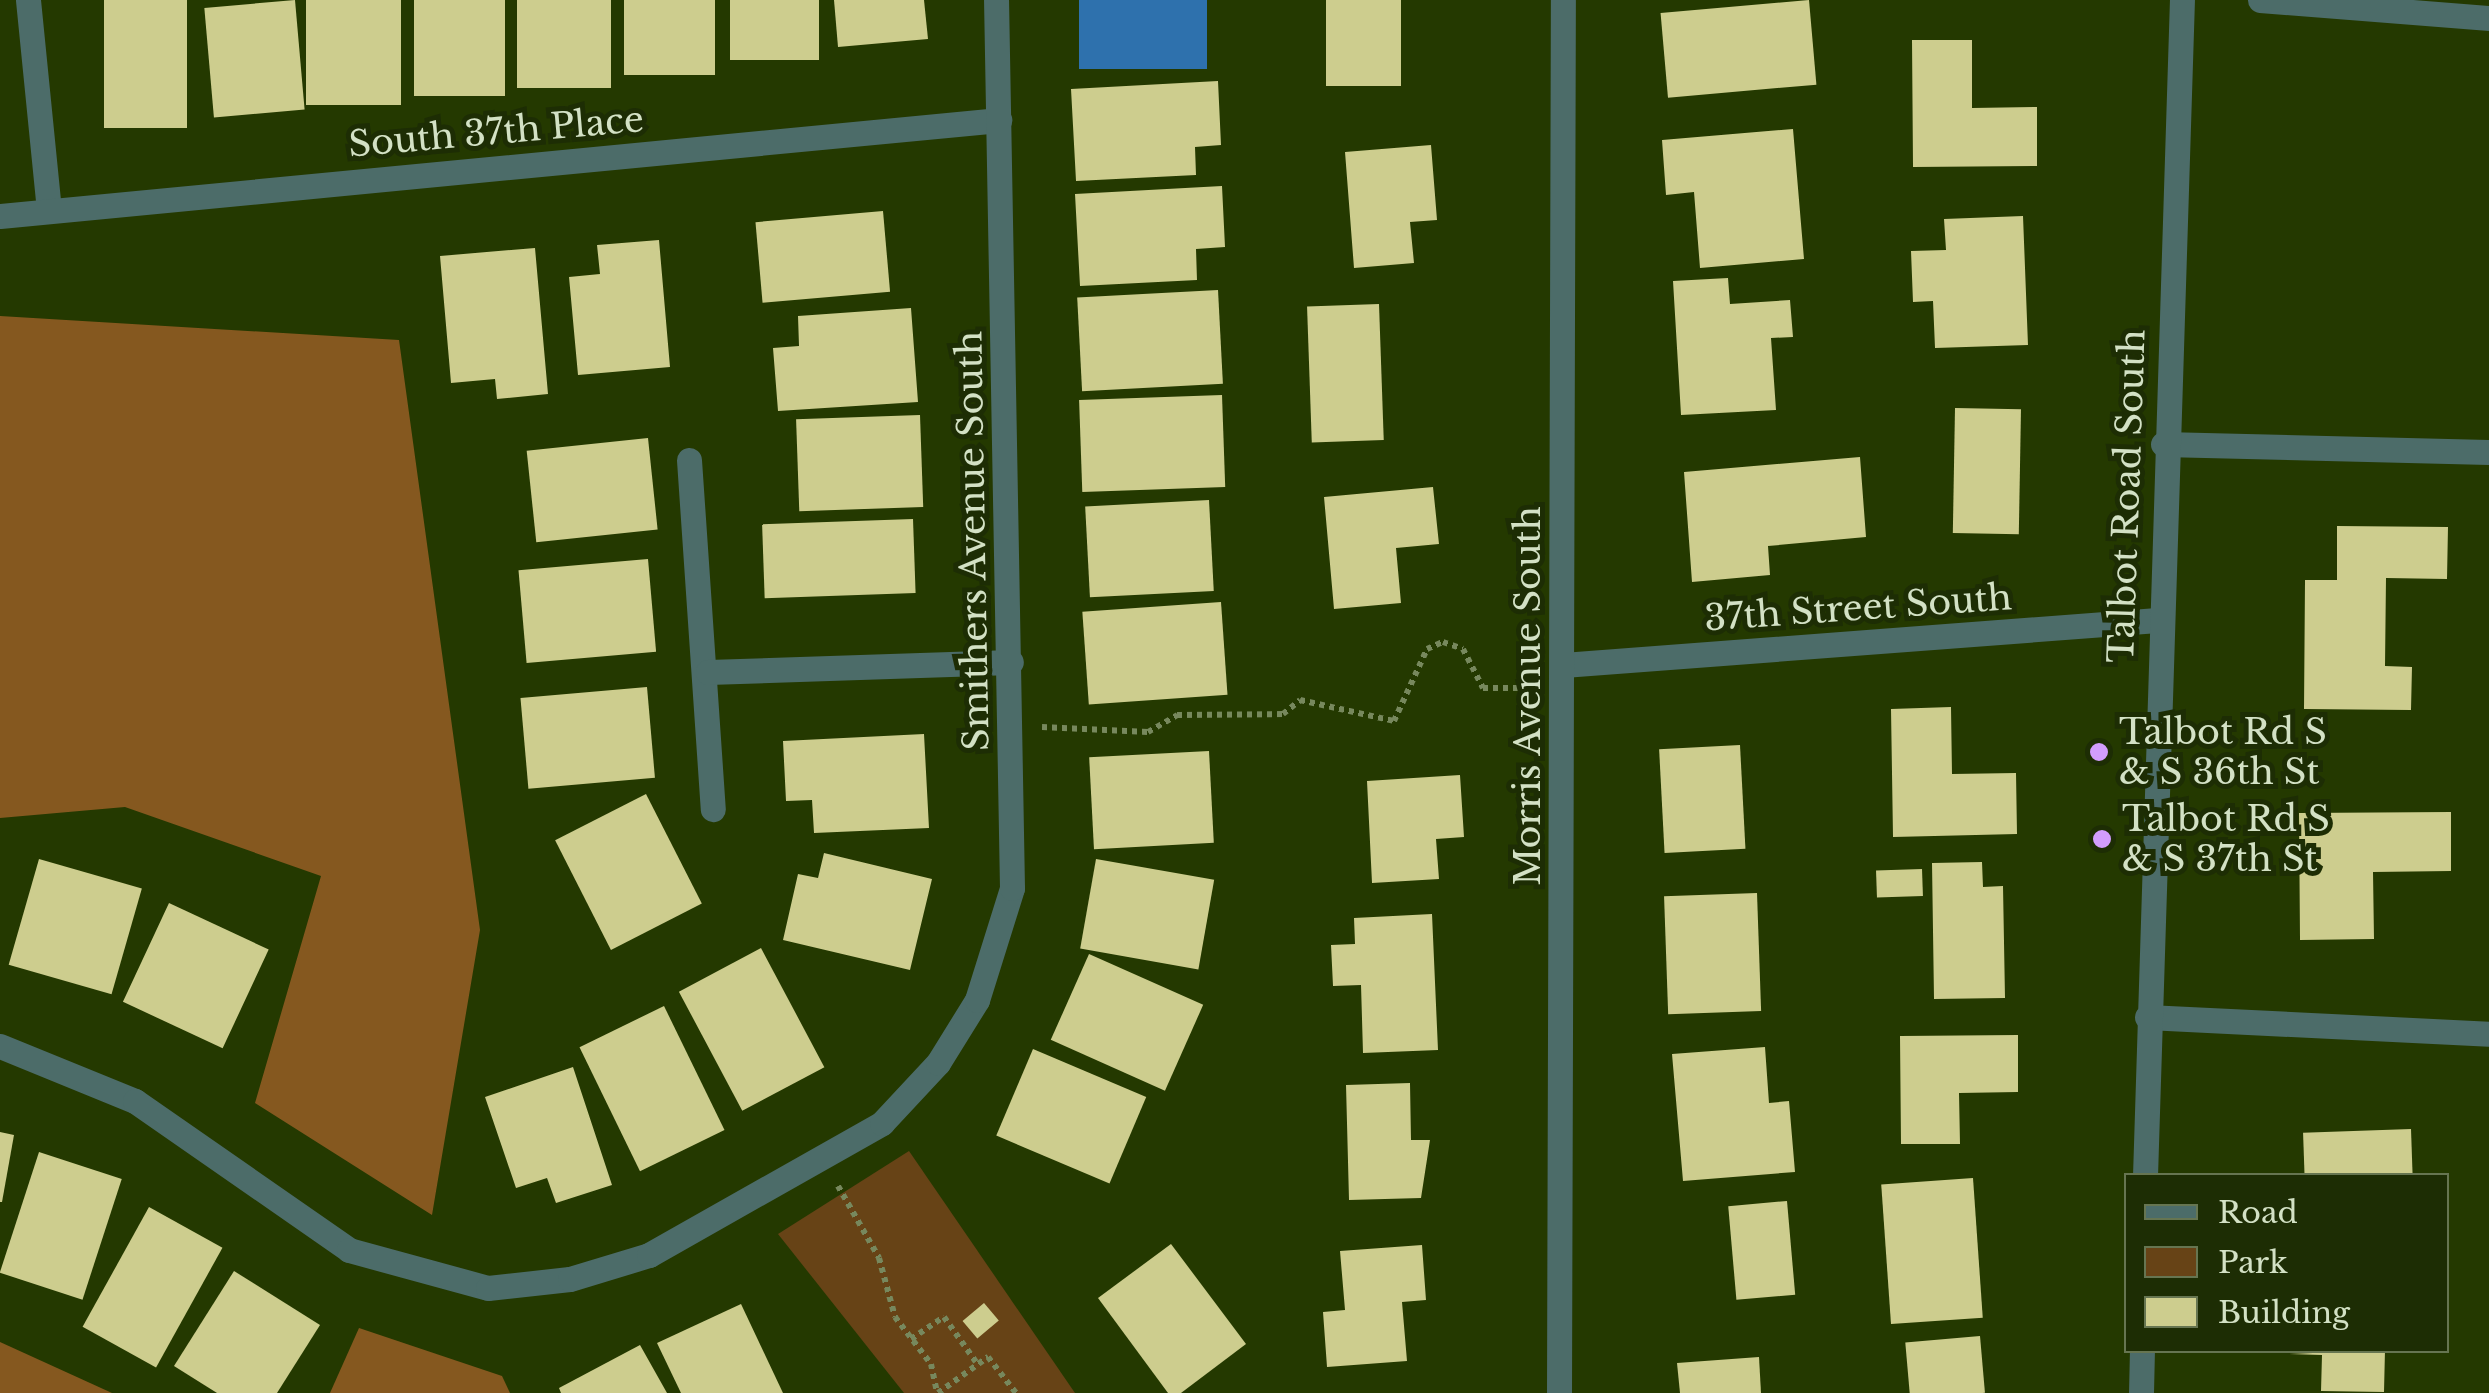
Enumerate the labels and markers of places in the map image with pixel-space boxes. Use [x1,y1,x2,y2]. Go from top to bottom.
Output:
place label: Talbot Rd S & S 36th St [2119,711,2327,793]
marker: Talbot Rd S & S 36th St [2088,741,2110,763]
place label: Talbot Rd S & S 37th St [2122,798,2330,880]
marker: Talbot Rd S & S 37th St [2091,828,2113,850]

